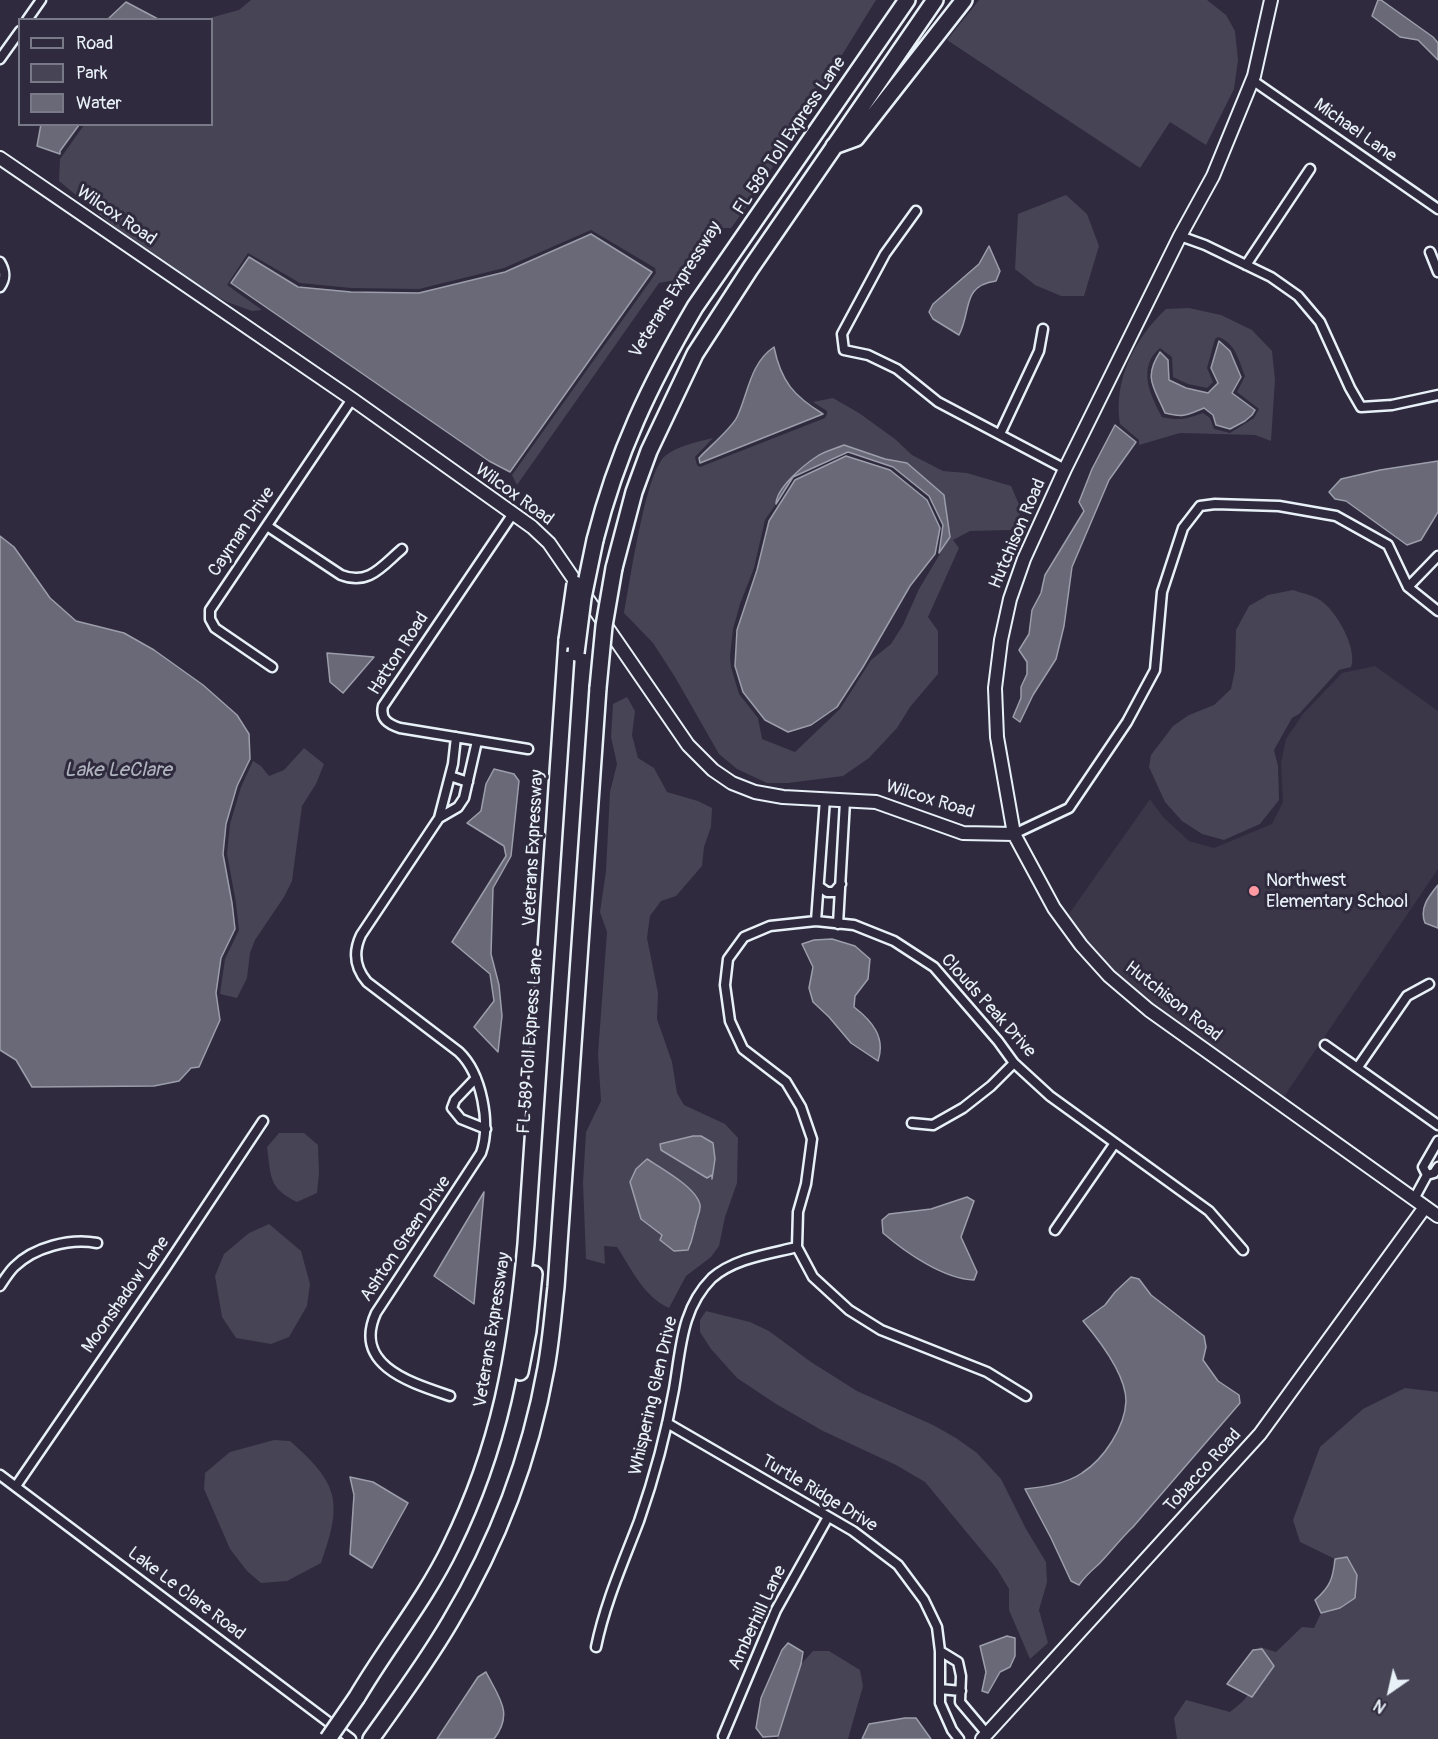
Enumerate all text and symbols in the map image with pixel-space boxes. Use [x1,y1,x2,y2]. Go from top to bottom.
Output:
legend [18,18,213,126]
text: Road [76,32,113,55]
street label: FL 589 Toll Express Lane [729,53,851,219]
text: Park [76,62,108,85]
text: Water [76,92,122,115]
street label: Michael Lane [1309,95,1401,167]
street label: Wilcox Road [72,181,160,251]
street label: Veterans Expressway [625,218,727,362]
street label: Wilcox Road [471,459,557,531]
street label: Hutchison Road [985,476,1051,592]
street label: Cayman Drive [204,483,280,581]
street label: Hatton Road [364,608,434,700]
water label: Lake LeClare [64,759,172,783]
street label: Veterans Expressway [519,769,549,927]
street label: Wilcox Road [883,776,977,824]
place label: Northwest Elementary School [1266,870,1408,912]
marker: Northwest Elementary School [1247,884,1261,898]
street label: FL 589 Toll Express Lane [514,947,548,1135]
street label: Clouds Peak Drive [936,950,1040,1062]
street label: Hutchison Road [1120,957,1226,1047]
street label: Ashton Green Drive [356,1172,456,1306]
street label: Moonshadow Lane [78,1232,174,1358]
street label: Veterans Expressway [470,1251,516,1409]
street label: Whispering Glen Drive [625,1315,683,1477]
street label: Tobacco Road [1160,1425,1246,1517]
street label: Turtle Ridge Drive [757,1451,881,1537]
street label: Lake Le Clare Road [123,1543,249,1645]
street label: Amberhill Lane [724,1562,792,1674]
north arrow [1360,1661,1420,1721]
text: N [1370,1695,1390,1717]

